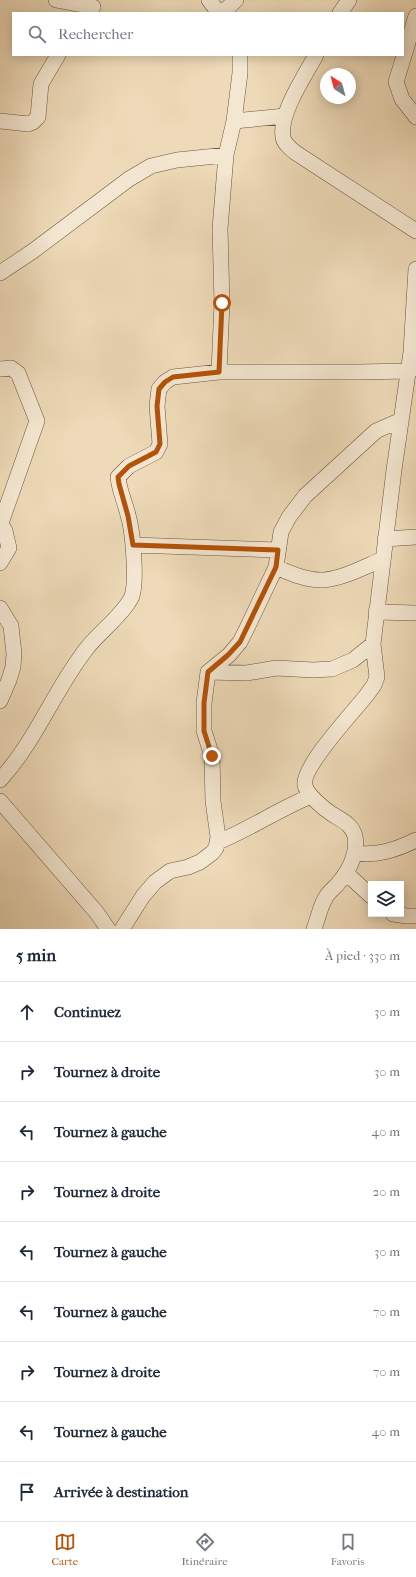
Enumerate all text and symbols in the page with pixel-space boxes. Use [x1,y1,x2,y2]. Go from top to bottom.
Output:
search box [12,12,404,56]
icon: search [26,23,48,45]
text: Rechercher [58,25,133,43]
north arrow [320,68,356,104]
route start [213,294,231,312]
route end [203,747,221,765]
map controls [368,881,404,917]
button: layers [368,881,404,917]
text: 5 min [16,945,56,965]
text: À pied · 330 m [325,948,400,963]
icon: ahead [16,1001,38,1023]
text: Continuez [54,1003,121,1021]
text: 30 m [374,1004,400,1019]
icon: right [16,1061,38,1083]
text: Tournez à droite [54,1063,160,1081]
text: 30 m [374,1064,400,1079]
icon: left [16,1121,38,1143]
text: Tournez à gauche [54,1123,167,1141]
text: 40 m [372,1124,400,1139]
icon: right [16,1181,38,1203]
text: Tournez à droite [54,1183,160,1201]
text: 20 m [373,1184,400,1199]
icon: left [16,1241,38,1263]
text: Tournez à gauche [54,1243,167,1261]
text: 30 m [374,1244,400,1259]
icon: left [16,1301,38,1323]
text: Tournez à gauche [54,1303,167,1321]
text: 70 m [373,1304,400,1319]
icon: right [16,1361,38,1383]
text: Tournez à droite [54,1363,160,1381]
text: 70 m [373,1364,400,1379]
icon: left [16,1421,38,1443]
text: Tournez à gauche [54,1423,167,1441]
text: 40 m [372,1424,400,1439]
icon: arrive [16,1481,38,1503]
text: Arrivée à destination [54,1483,189,1501]
tab: Carte [52,1531,78,1568]
tab: Itinéraire [181,1531,228,1568]
tab: Favoris [331,1531,364,1568]

